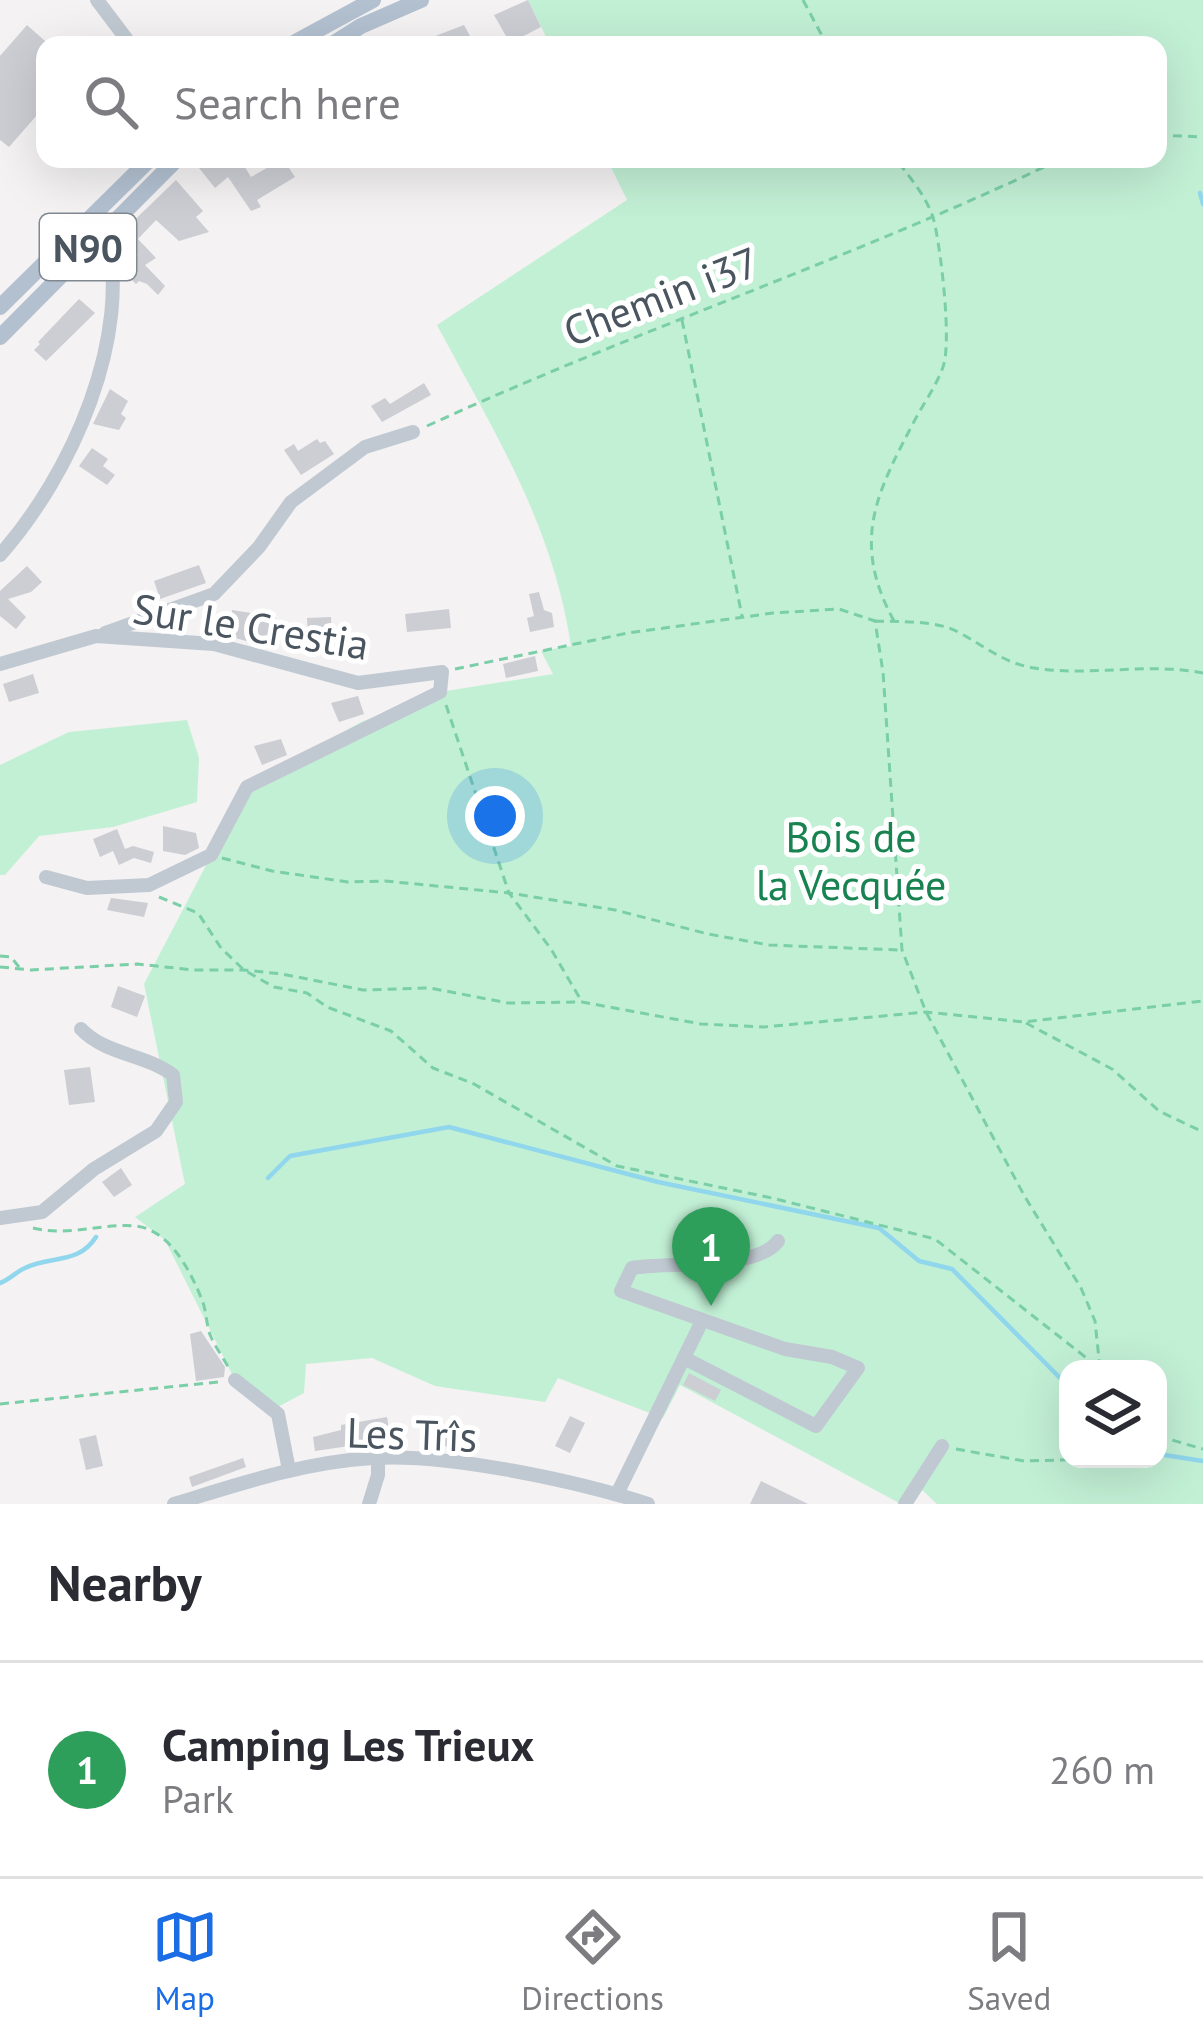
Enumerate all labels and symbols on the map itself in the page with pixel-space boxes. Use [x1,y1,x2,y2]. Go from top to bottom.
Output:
road number: N90 [40,214,136,280]
street label: Chemin i37 [556,234,766,358]
street label: Sur le Crestia [129,580,373,672]
your location [465,786,525,846]
park label: Bois de la Vecquée [756,809,946,912]
pin: 1 [672,1207,750,1306]
street label: Les Trîs [346,1404,478,1464]

